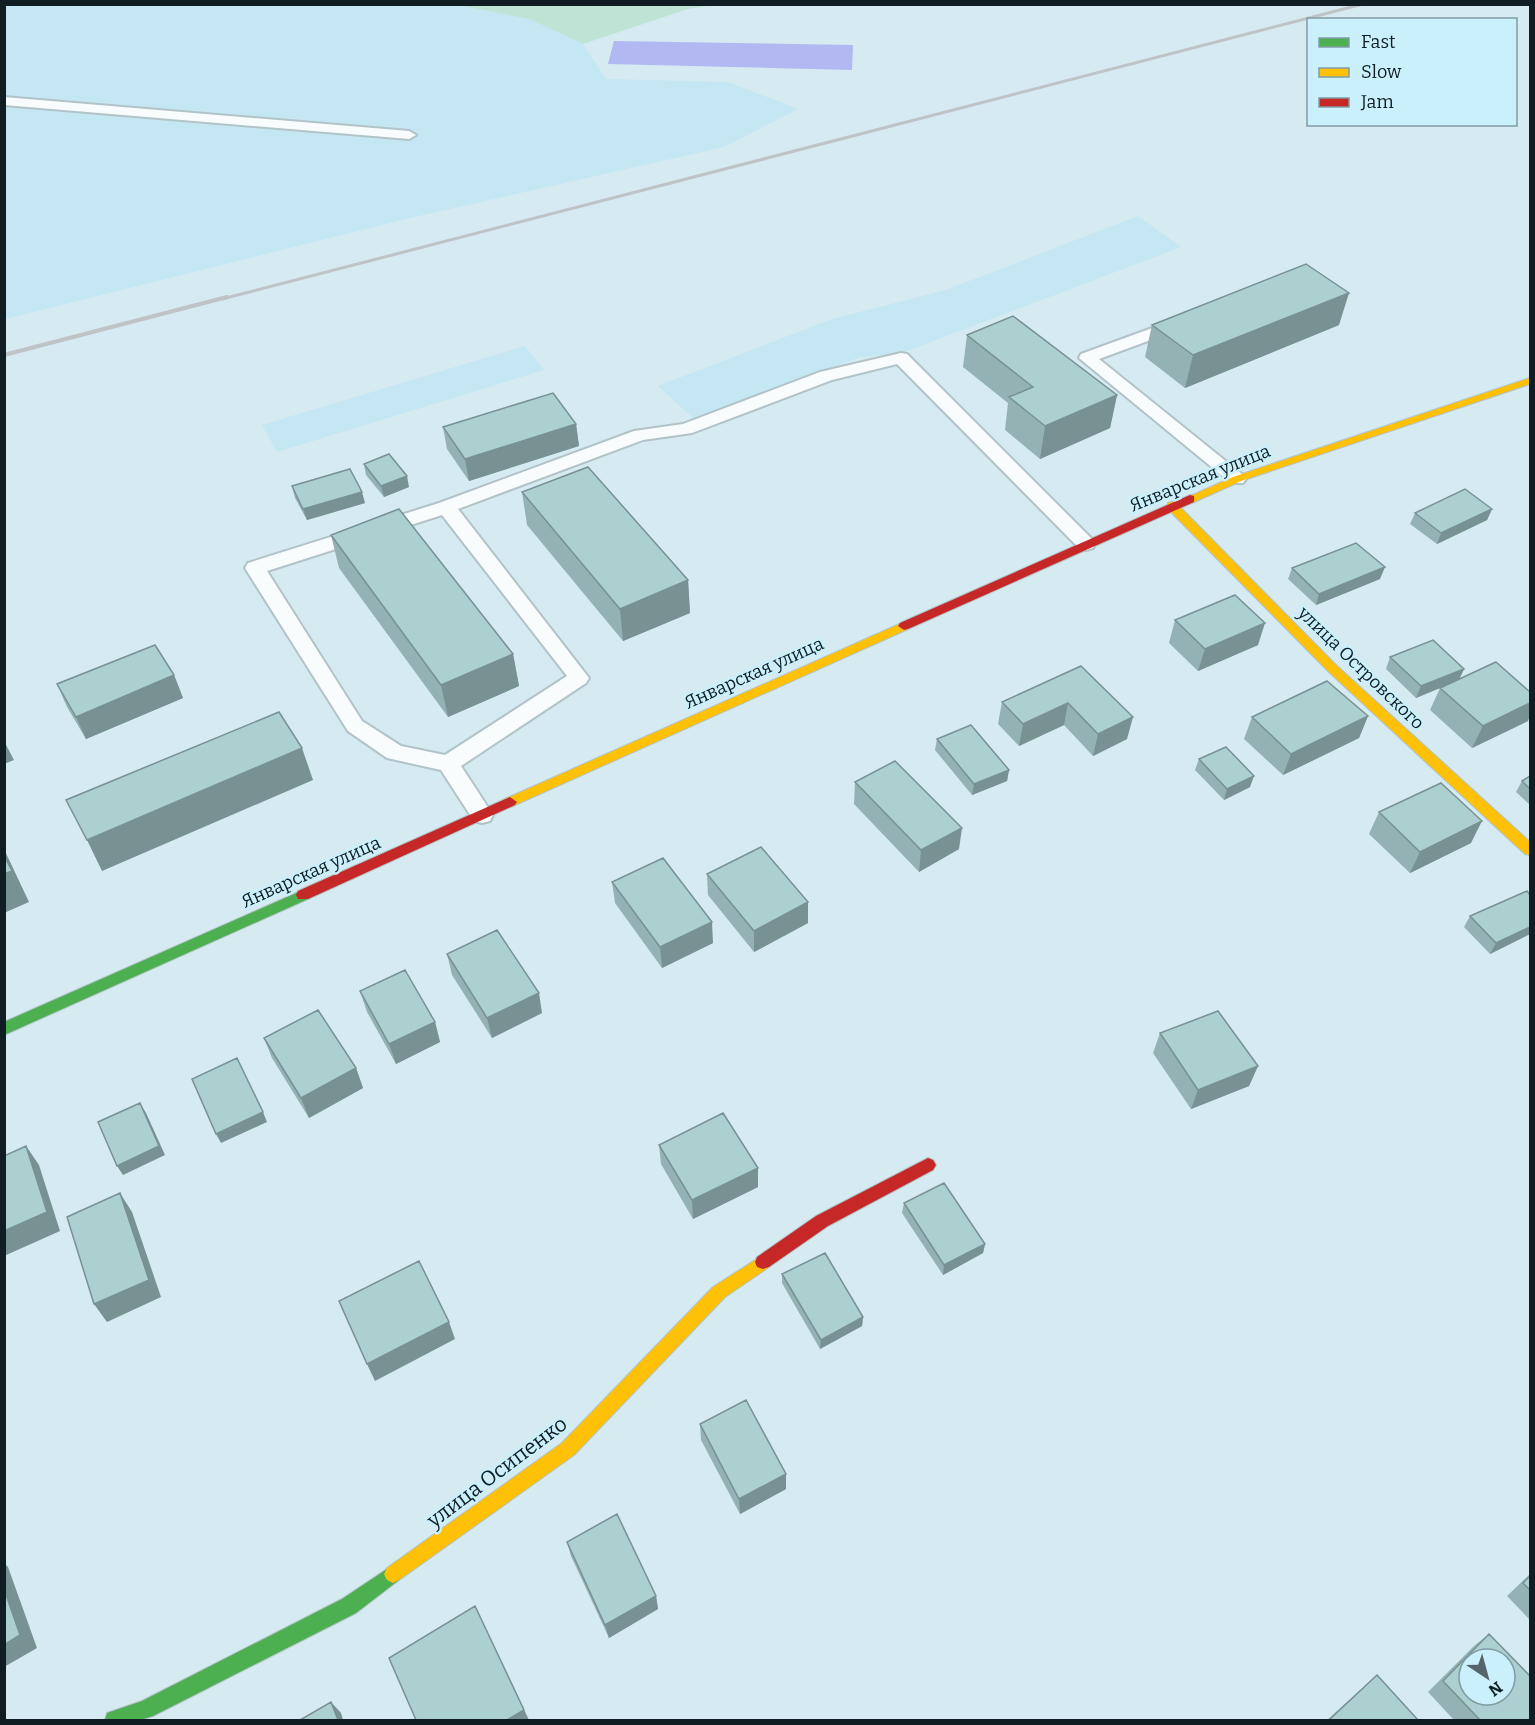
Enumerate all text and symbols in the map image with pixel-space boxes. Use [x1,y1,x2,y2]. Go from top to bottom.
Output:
legend [1307,18,1517,126]
text: Fast [1361,31,1396,53]
text: Slow [1361,61,1402,83]
text: Jam [1360,91,1394,113]
street label: Январская улица [1126,440,1274,516]
street label: улица Островского [1293,601,1429,734]
street label: Январская улица [681,632,827,714]
street label: Январская улица [238,831,384,913]
street label: улица Осипенко [421,1411,572,1534]
north arrow [1457,1647,1517,1707]
text: N [1485,1677,1506,1700]

